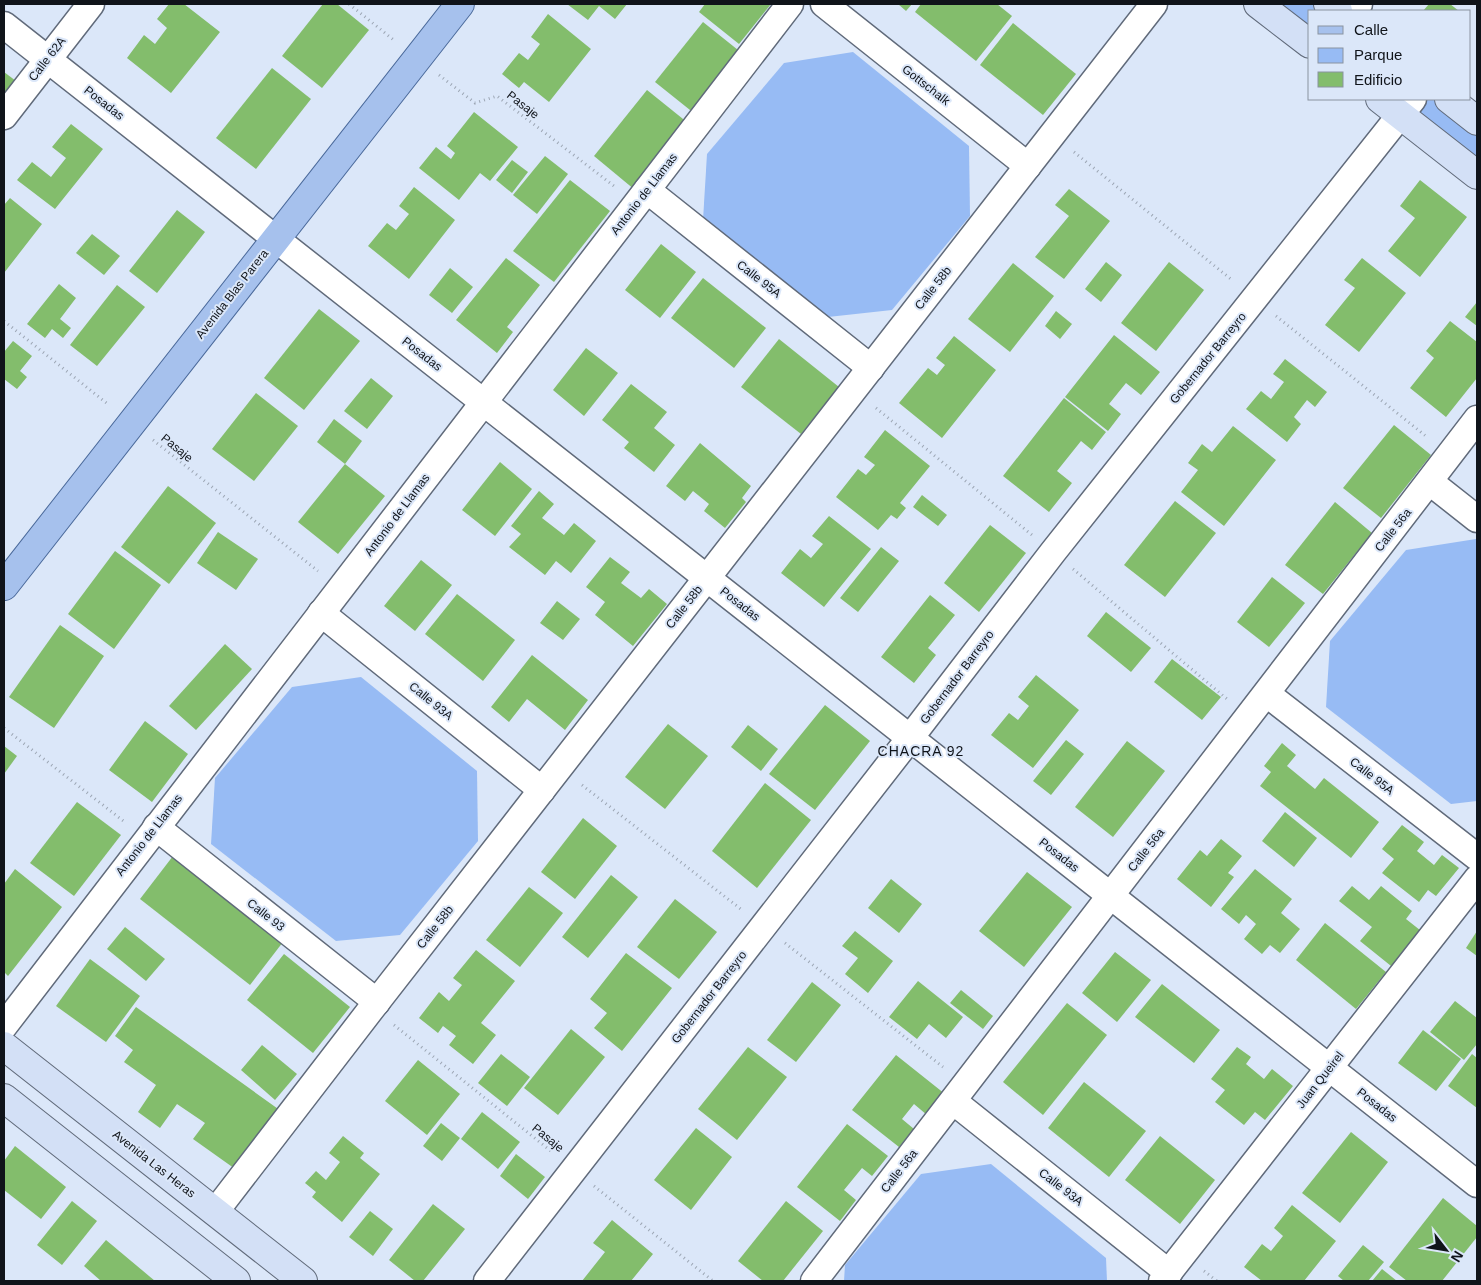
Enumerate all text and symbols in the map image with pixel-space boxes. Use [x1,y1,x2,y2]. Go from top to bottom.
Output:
legend [1308,10,1471,100]
text: Calle [1354,21,1388,38]
street label: Calle 62A [25,34,69,84]
text: Parque [1354,46,1402,63]
street label: Gottschalk [899,62,953,109]
text: Edificio [1354,71,1402,88]
street label: Posadas [81,83,127,123]
street label: Pasaje [504,88,542,122]
street label: Antonio de Llamas [608,151,680,237]
street label: Avenida Blas Parera [193,246,271,341]
street label: Calle 95A [734,257,784,301]
street label: Calle 58b [912,263,954,312]
street label: Gobernador Barreyro [1167,309,1249,406]
street label: Posadas [399,334,445,374]
street label: Pasaje [158,431,196,465]
street label: Antonio de Llamas [361,471,433,559]
street label: Calle 56a [1372,505,1414,554]
street label: Calle 58b [663,582,705,631]
street label: Posadas [717,584,763,624]
street label: Gobernador Barreyro [917,627,997,726]
street label: Calle 93A [406,679,456,723]
district label: CHACRA 92 [878,743,964,759]
street label: Calle 95A [1347,754,1397,798]
street label: Antonio de Llamas [113,792,185,878]
street label: Calle 56a [1125,825,1167,874]
street label: Posadas [1036,835,1082,875]
street label: Calle 93 [244,896,288,934]
street label: Calle 58b [414,902,456,951]
street label: Gobernador Barreyro [669,948,750,1046]
street label: Juan Queirel [1294,1049,1346,1111]
street label: Posadas [1354,1085,1400,1125]
street label: Pasaje [529,1121,567,1155]
street label: Avenida Las Heras [110,1127,198,1201]
street label: Calle 56a [878,1146,920,1195]
street label: Calle 93A [1036,1165,1086,1209]
north arrow [1421,1225,1471,1275]
text: N [1448,1248,1467,1265]

